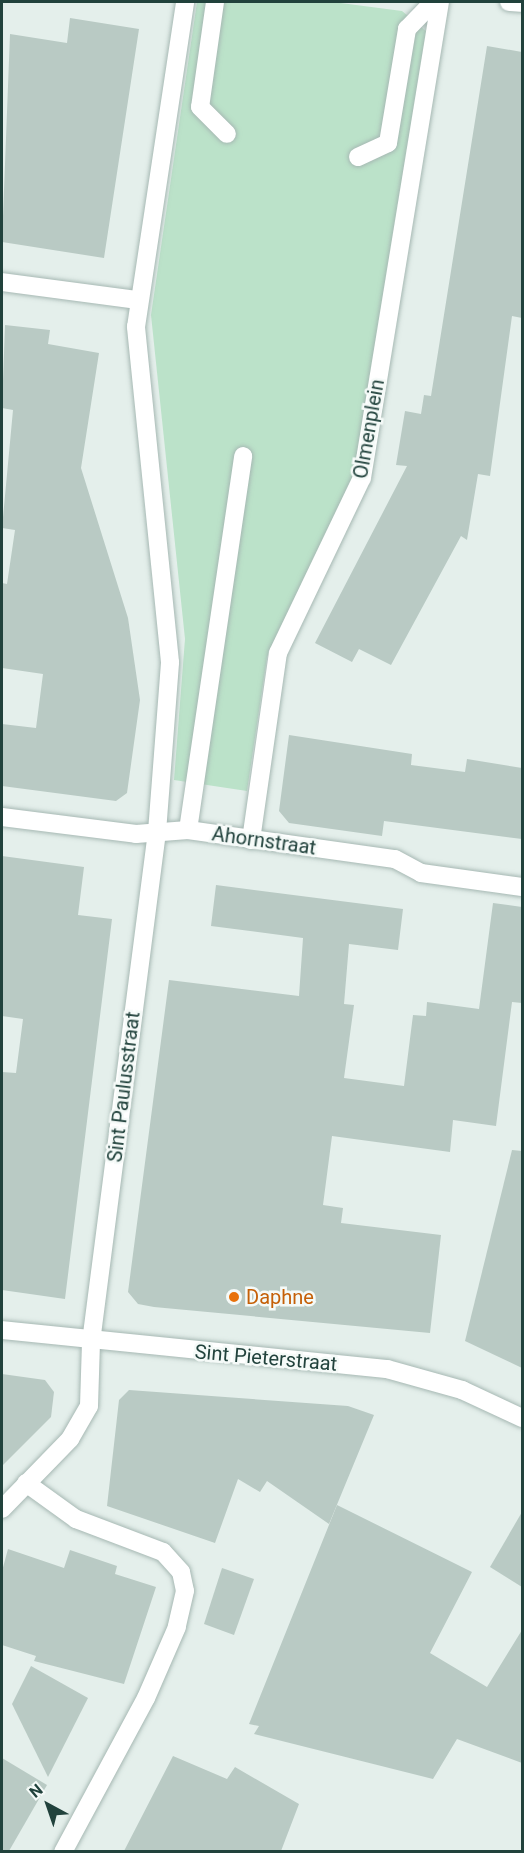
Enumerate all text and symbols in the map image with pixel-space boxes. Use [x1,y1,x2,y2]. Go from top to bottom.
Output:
street label: Olmenplein [348,377,390,481]
street label: Ahornstraat [210,822,318,860]
street label: Sint Paulusstraat [103,1010,145,1164]
place label: Daphne [246,1285,314,1309]
marker: Daphne [227,1290,241,1304]
street label: Sint Pieterstraat [194,1340,338,1376]
north arrow [18,1775,78,1835]
text: N [26,1780,47,1802]

